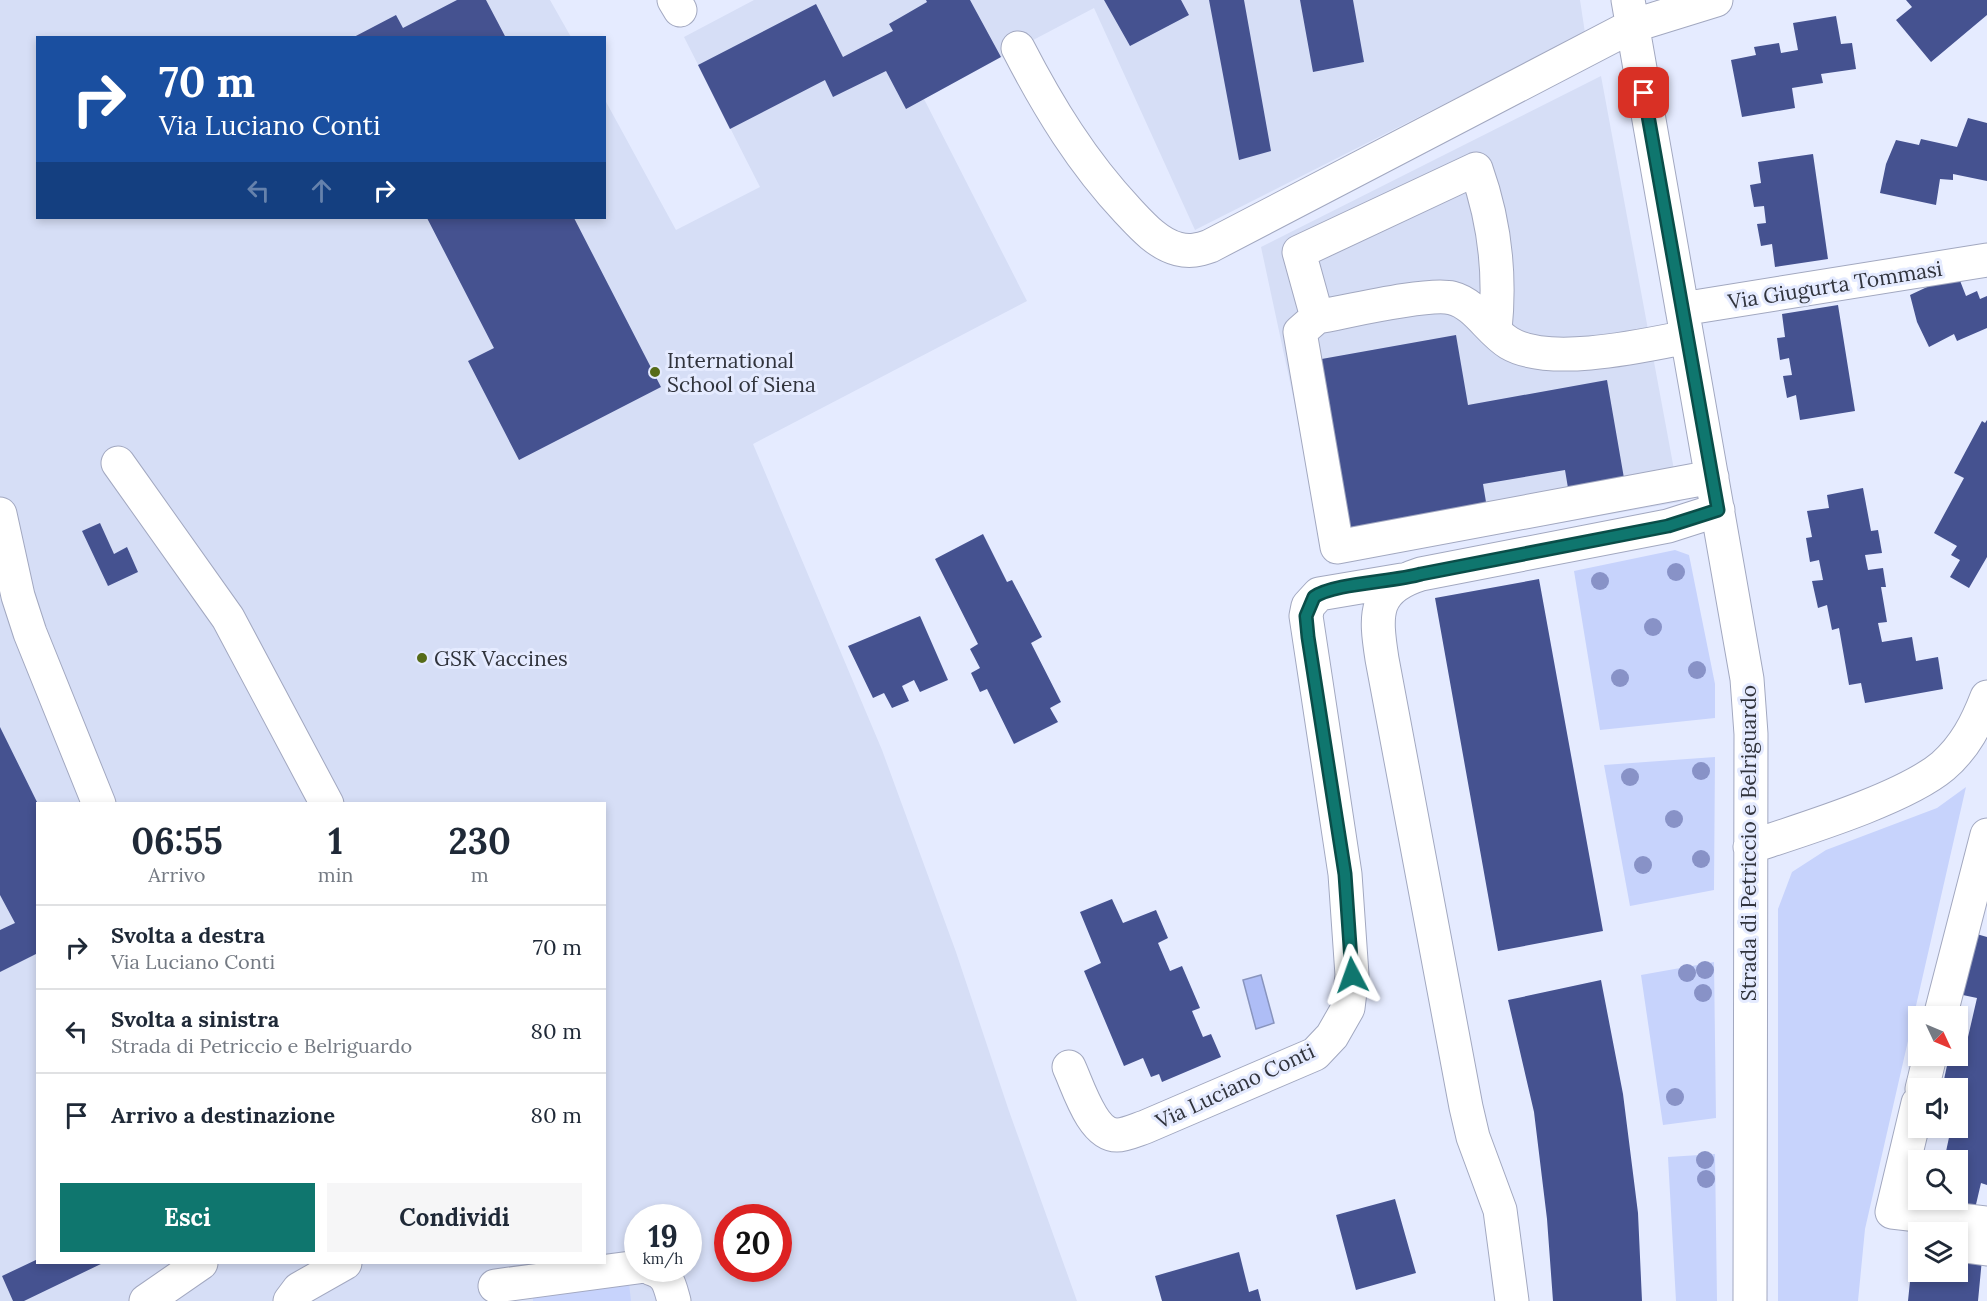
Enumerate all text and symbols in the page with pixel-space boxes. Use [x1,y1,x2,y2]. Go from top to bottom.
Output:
text: 70 m [159,55,255,109]
icon: right [60,60,138,138]
pin [1618,67,1669,118]
icon: arrive [1627,76,1660,109]
text: Via Luciano Conti [159,108,381,142]
icon: left [242,174,275,207]
icon: ahead [305,174,338,207]
icon: right [368,174,401,207]
street label: Via Giugurta Tommasi [1725,255,1944,315]
place label: International School of Siena [667,347,816,398]
marker: International School of Siena [648,365,662,379]
place label: GSK Vaccines [434,645,568,672]
marker: GSK Vaccines [415,651,429,665]
street label: Strada di Petriccio e Belriguardo [1735,685,1762,1001]
text: 06:55 [131,818,223,864]
text: 1 [328,818,343,864]
text: 230 [449,818,511,864]
text: Arrivo [148,862,205,887]
text: min [318,862,353,887]
text: m [471,862,489,887]
text: Svolta a destra [111,921,265,949]
icon: right [60,931,93,964]
text: 70 m [533,933,582,961]
position arrow [1320,943,1384,1007]
text: Via Luciano Conti [111,949,275,974]
text: Svolta a sinistra [111,1005,279,1033]
north arrow [1908,1006,1968,1066]
map controls [1908,1006,1968,1282]
icon: left [60,1015,93,1048]
text: 80 m [531,1017,582,1045]
text: Strada di Petriccio e Belriguardo [111,1033,412,1058]
street label: Via Luciano Conti [1150,1037,1319,1135]
button: sound [1908,1078,1968,1138]
icon: arrive [60,1099,93,1132]
text: Arrivo a destinazione [111,1101,335,1129]
text: 80 m [531,1101,582,1129]
button: search [1908,1150,1968,1210]
button: Esci [60,1183,315,1252]
button: Condividi [327,1183,582,1252]
speed limit sign: 20 [714,1204,792,1282]
text: 19 [648,1217,678,1255]
button: layers [1908,1222,1968,1282]
text: km/h [643,1249,683,1268]

